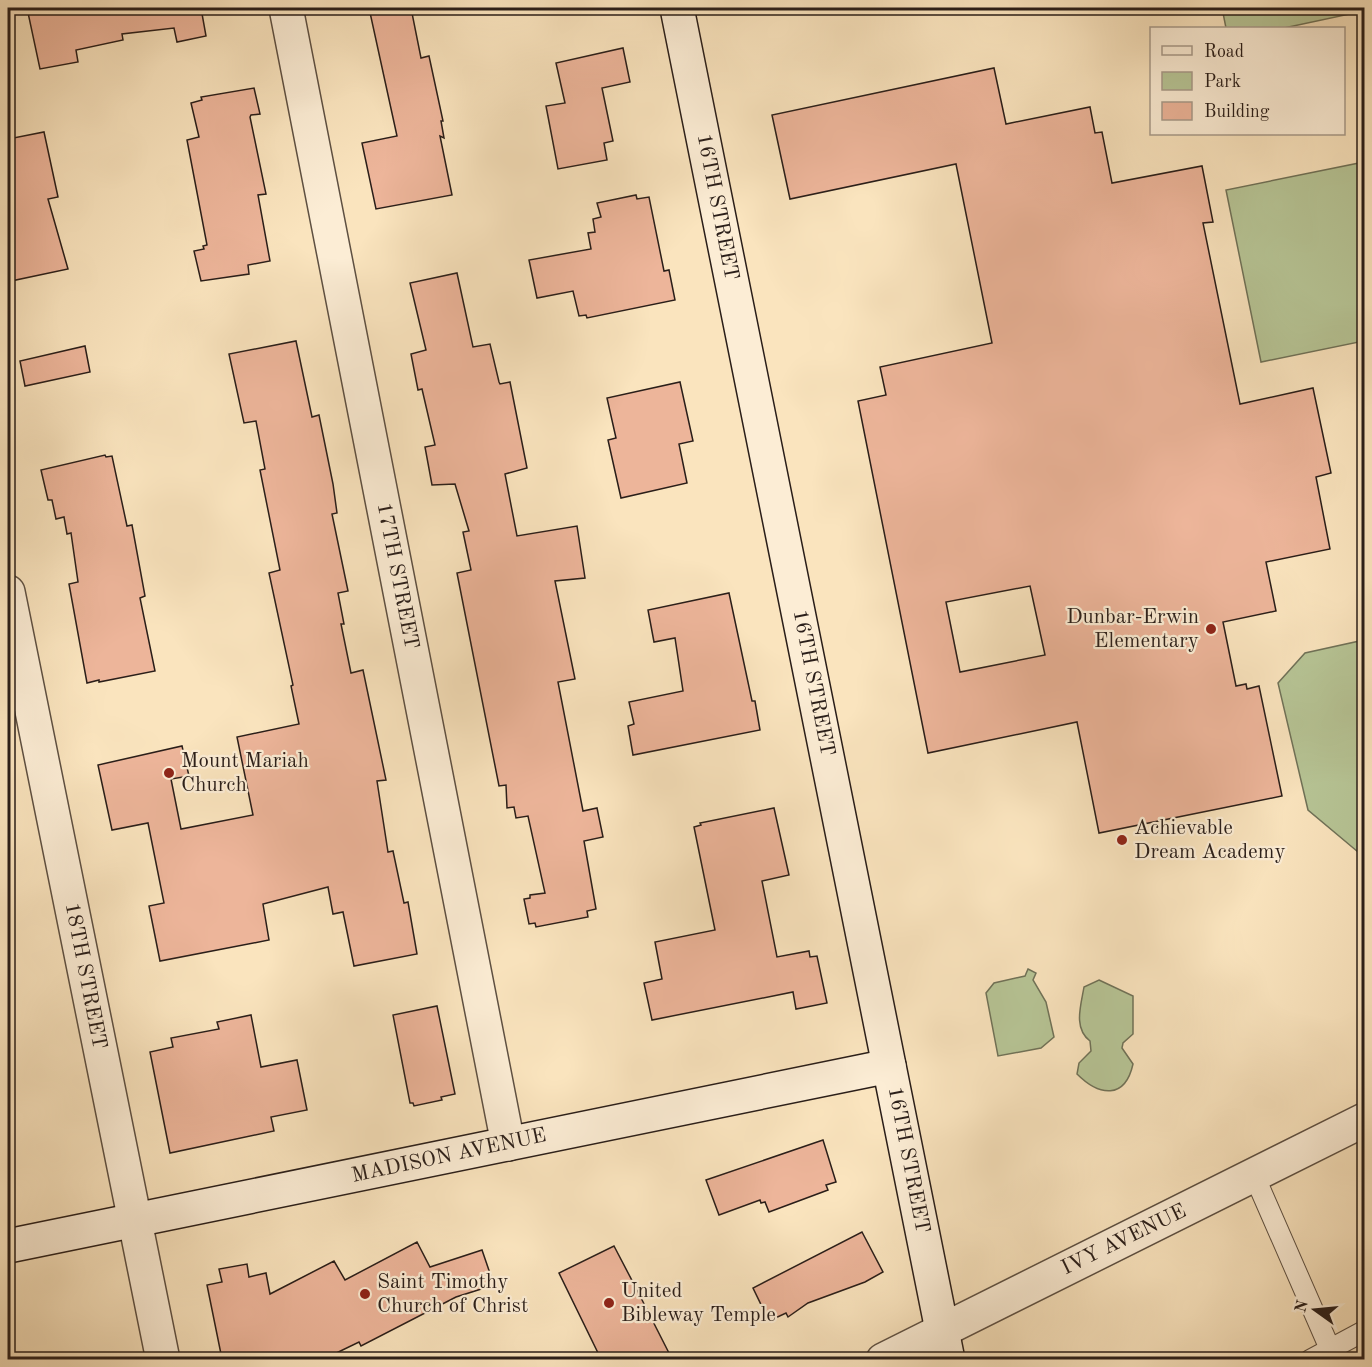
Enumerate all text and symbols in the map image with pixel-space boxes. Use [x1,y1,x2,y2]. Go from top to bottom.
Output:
legend [1150,27,1345,135]
text: Road [1204,43,1244,61]
text: Park [1204,73,1241,91]
text: Building [1204,103,1270,121]
street label: 16TH STREET [692,132,742,282]
street label: 17TH STREET [372,501,422,651]
place label: Dunbar-Erwin Elementary [1066,607,1199,652]
street label: 16TH STREET [788,608,838,758]
marker: Dunbar-Erwin Elementary [1204,622,1218,636]
place label: Mount Mariah Church [181,751,309,796]
marker: Mount Mariah Church [162,766,176,780]
place label: Achievable Dream Academy [1134,818,1286,863]
marker: Achievable Dream Academy [1115,833,1129,847]
street label: 18TH STREET [60,901,110,1051]
street label: 16TH STREET [883,1085,933,1235]
street label: MADISON AVENUE [350,1125,548,1187]
street label: IVY AVENUE [1058,1201,1190,1279]
place label: Saint Timothy Church of Christ [377,1272,528,1317]
north arrow [1285,1280,1345,1340]
place label: United Bibleway Temple [621,1281,776,1326]
marker: Saint Timothy Church of Christ [358,1287,372,1301]
marker: United Bibleway Temple [602,1296,616,1310]
text: N [1293,1298,1312,1315]

